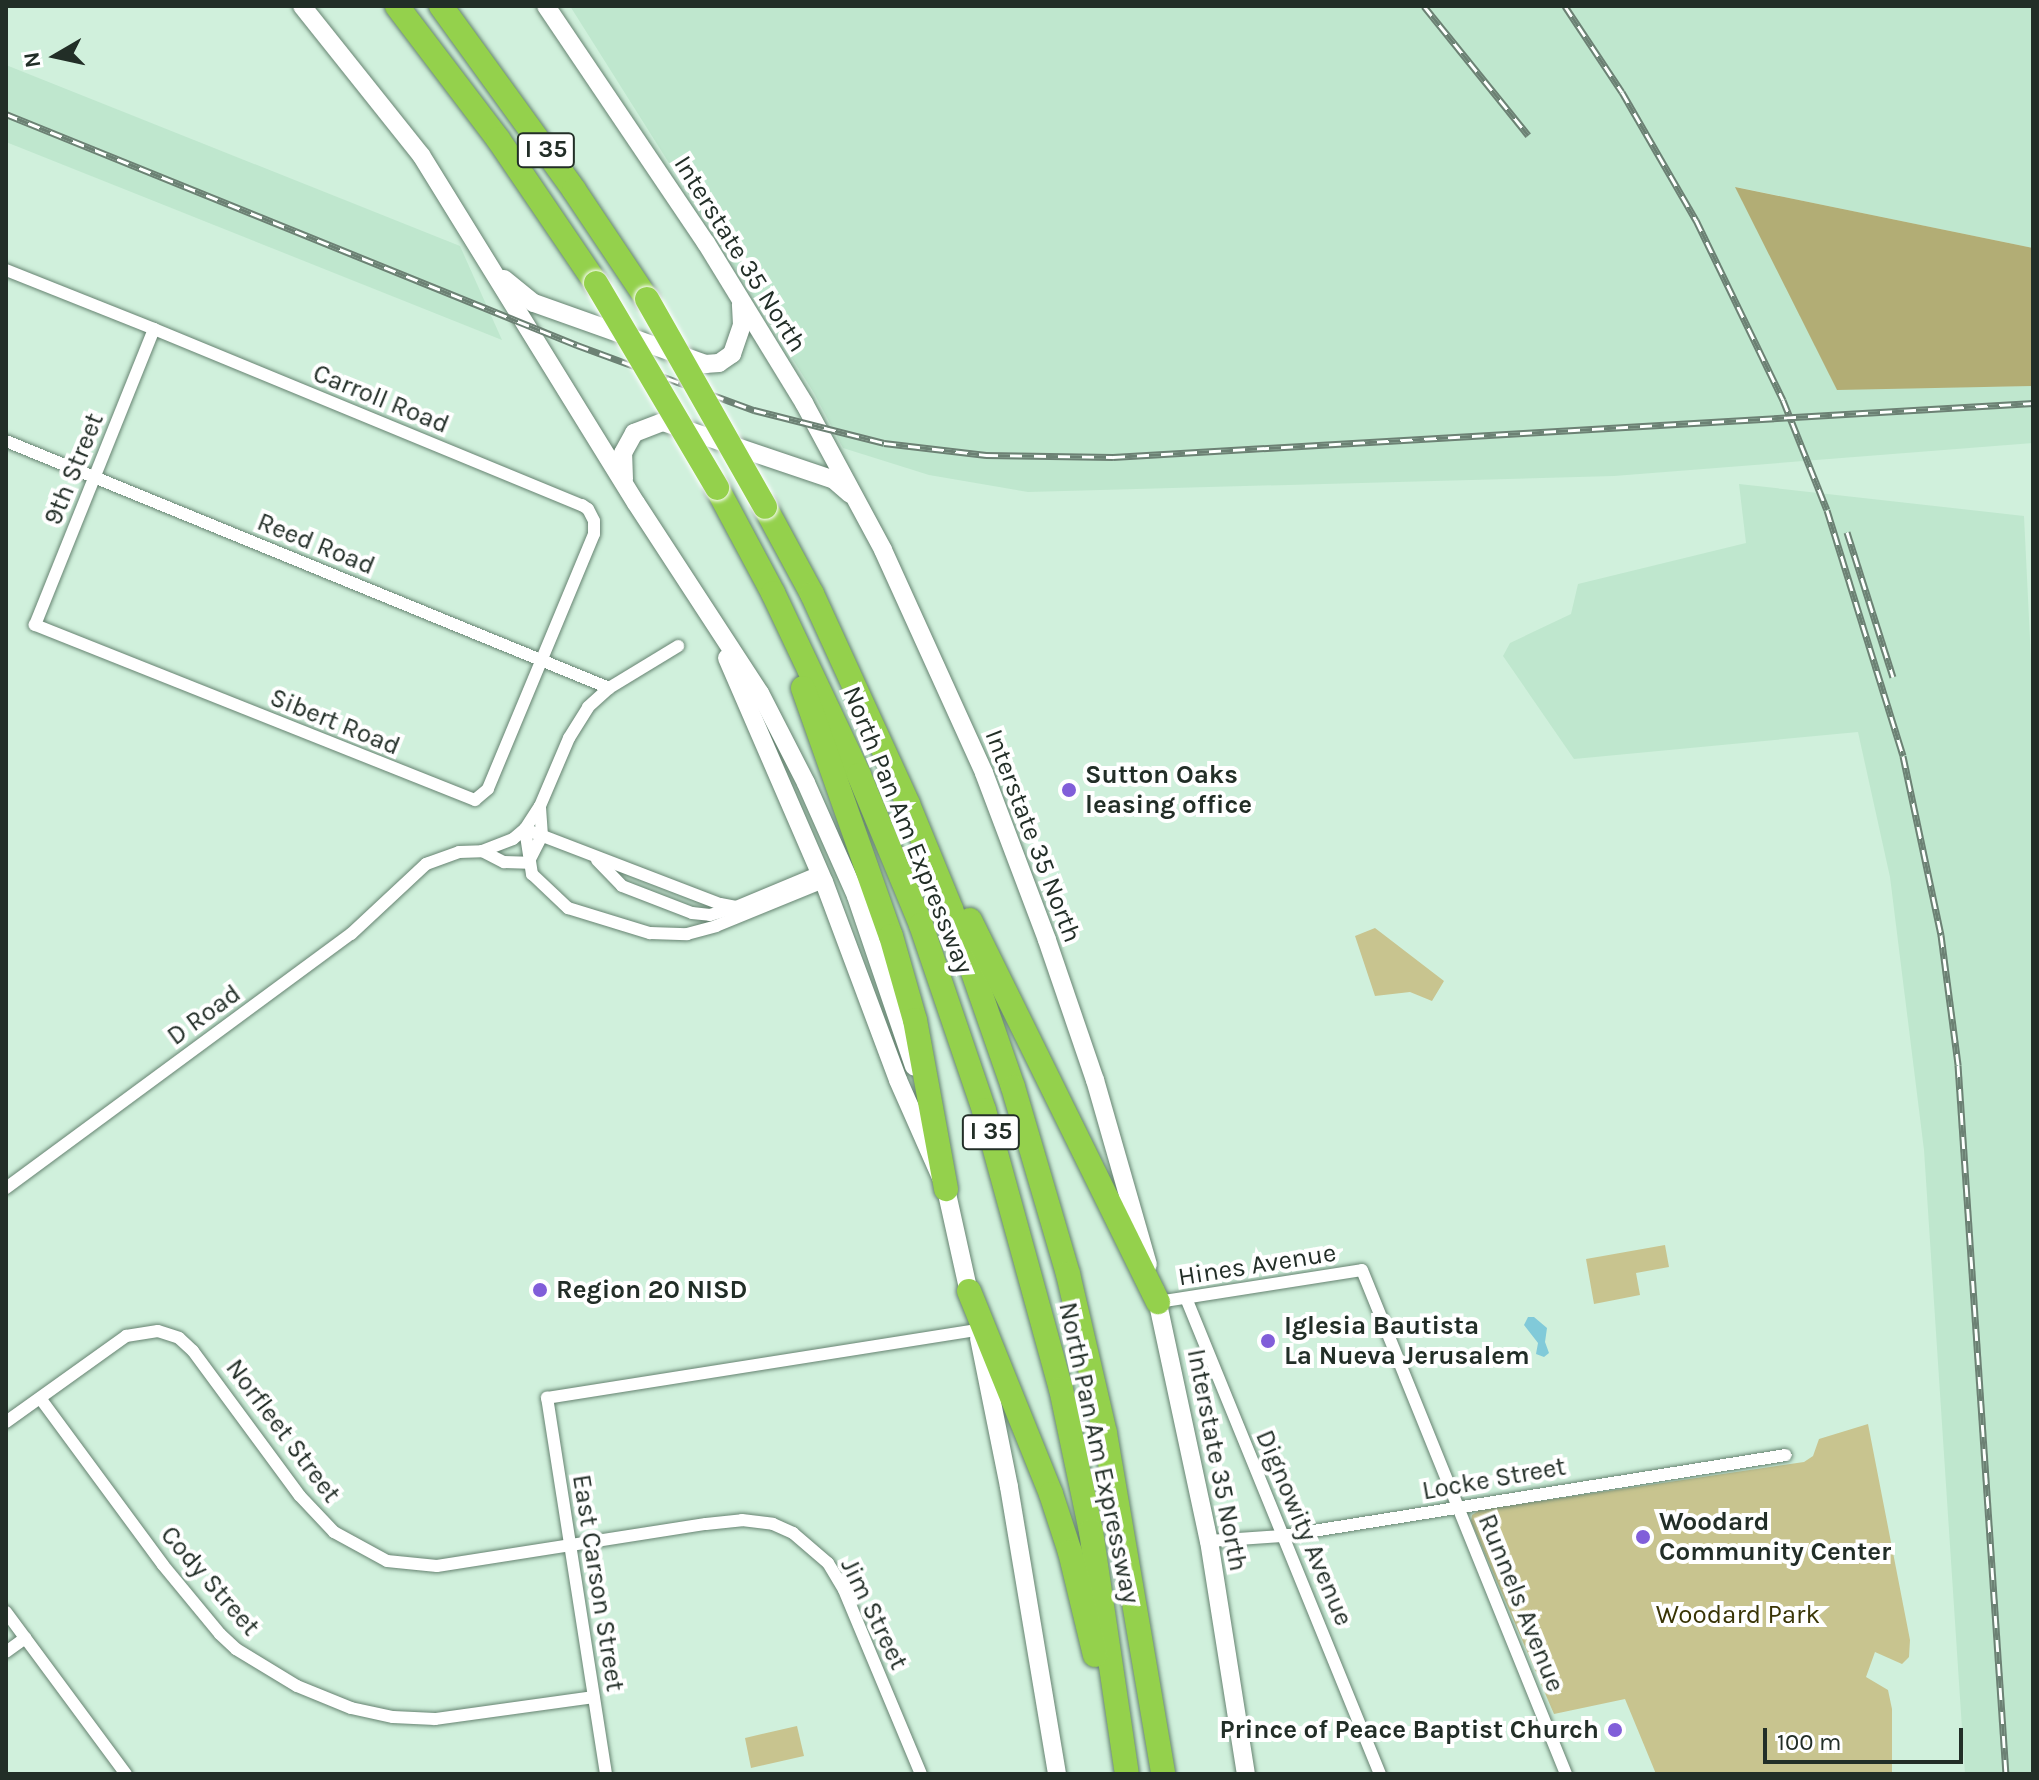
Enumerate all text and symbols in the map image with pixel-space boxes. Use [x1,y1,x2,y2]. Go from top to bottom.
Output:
north arrow [16,16,96,96]
text: N [18,50,46,70]
road number: I 35 [516,130,576,170]
street label: Interstate 35 North [667,150,813,358]
street label: Carroll Road [308,358,454,440]
street label: 9th Street [37,408,111,530]
street label: Reed Road [253,506,379,582]
street label: Sibert Road [265,682,405,762]
street label: North Pan Am Expressway [836,682,980,978]
street label: Interstate 35 North [978,725,1088,947]
place label: Sutton Oaks leasing office [1085,759,1252,820]
marker: Sutton Oaks leasing office [1060,781,1078,799]
street label: D Road [161,978,247,1052]
road number: I 35 [961,1112,1021,1152]
street label: Hines Avenue [1176,1237,1338,1293]
place label: Region 20 NISD [556,1274,747,1306]
marker: Region 20 NISD [531,1281,549,1299]
street label: North Pan Am Expressway [1052,1299,1146,1607]
place label: Iglesia Bautista La Nueva Jerusalem [1284,1310,1530,1372]
marker: Iglesia Bautista La Nueva Jerusalem [1259,1332,1277,1350]
street label: Interstate 35 North [1180,1346,1254,1574]
street label: Norfleet Street [219,1353,347,1509]
street label: Dignowity Avenue [1249,1425,1359,1631]
street label: Locke Street [1420,1451,1568,1507]
street label: East Carson Street [565,1472,631,1694]
place label: Woodard Community Center [1659,1506,1891,1568]
street label: Runnels Avenue [1471,1509,1571,1697]
street label: Cody Street [154,1520,266,1642]
marker: Woodard Community Center [1634,1528,1652,1546]
street label: Jim Street [834,1553,914,1675]
park label: Woodard Park [1656,1599,1820,1631]
scale bar [1767,1712,1967,1762]
place label: Prince of Peace Baptist Church [1219,1714,1599,1746]
marker: Prince of Peace Baptist Church [1606,1721,1624,1739]
text: 100 m [1777,1728,1842,1756]

